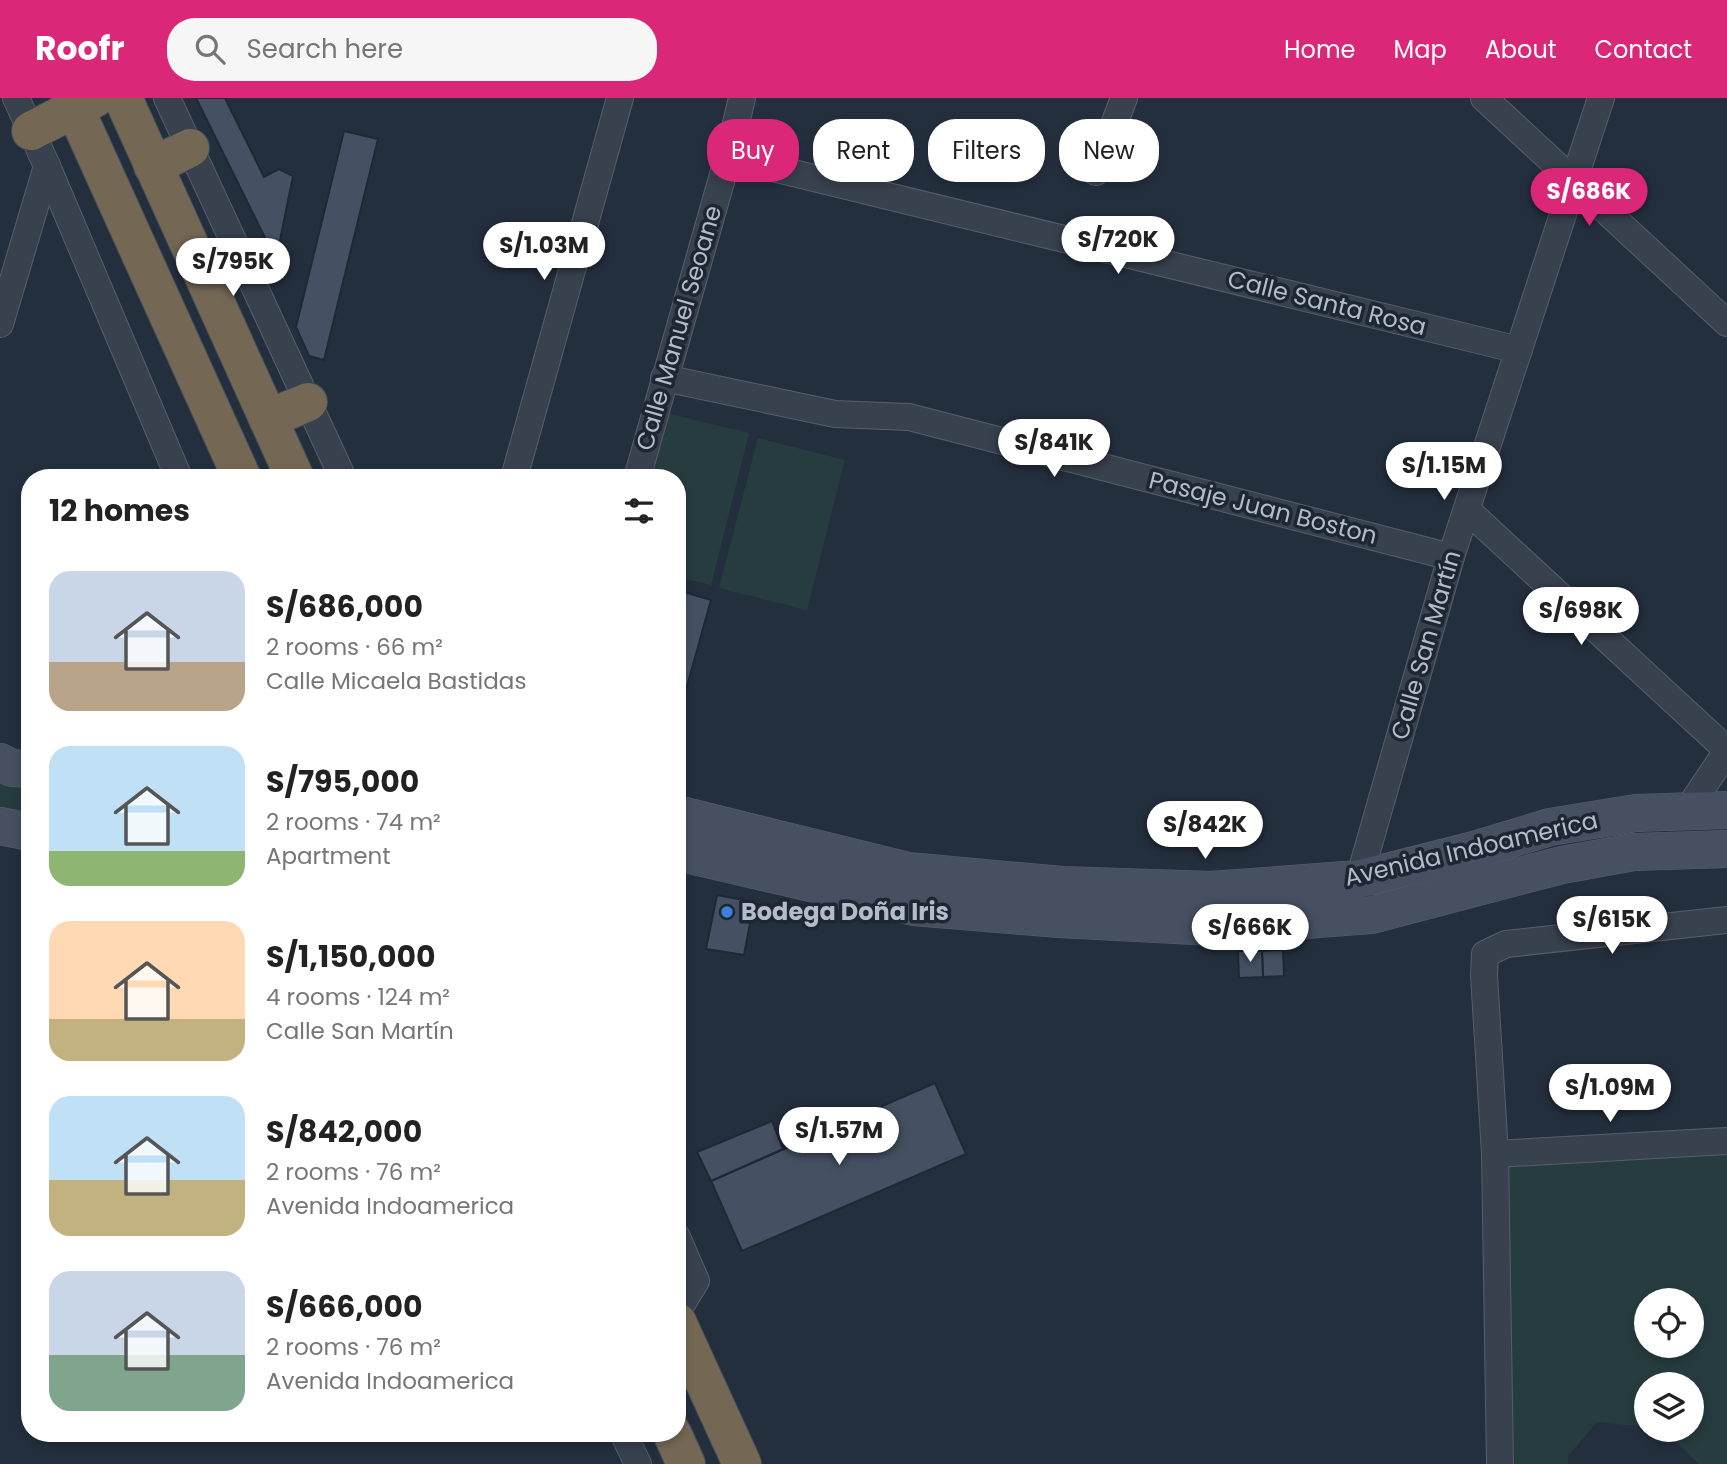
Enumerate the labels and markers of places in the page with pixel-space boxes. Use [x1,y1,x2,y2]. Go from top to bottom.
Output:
pin: S/686K [1532,169,1646,228]
pin: S/720K [1061,216,1175,276]
pin: S/1.03M [479,222,609,282]
pin: S/795K [176,238,290,298]
pin: S/841K [997,420,1111,479]
pin: S/1.15M [1379,442,1509,502]
pin: S/698K [1524,588,1638,647]
pin: S/842K [1148,802,1262,861]
place label: Bodega Doña Iris [741,895,949,928]
pin: S/615K [1555,896,1669,956]
marker: Bodega Doña Iris [719,904,735,920]
pin: S/666K [1193,904,1307,964]
pin: S/1.09M [1545,1065,1675,1124]
pin: S/1.57M [774,1108,904,1167]

